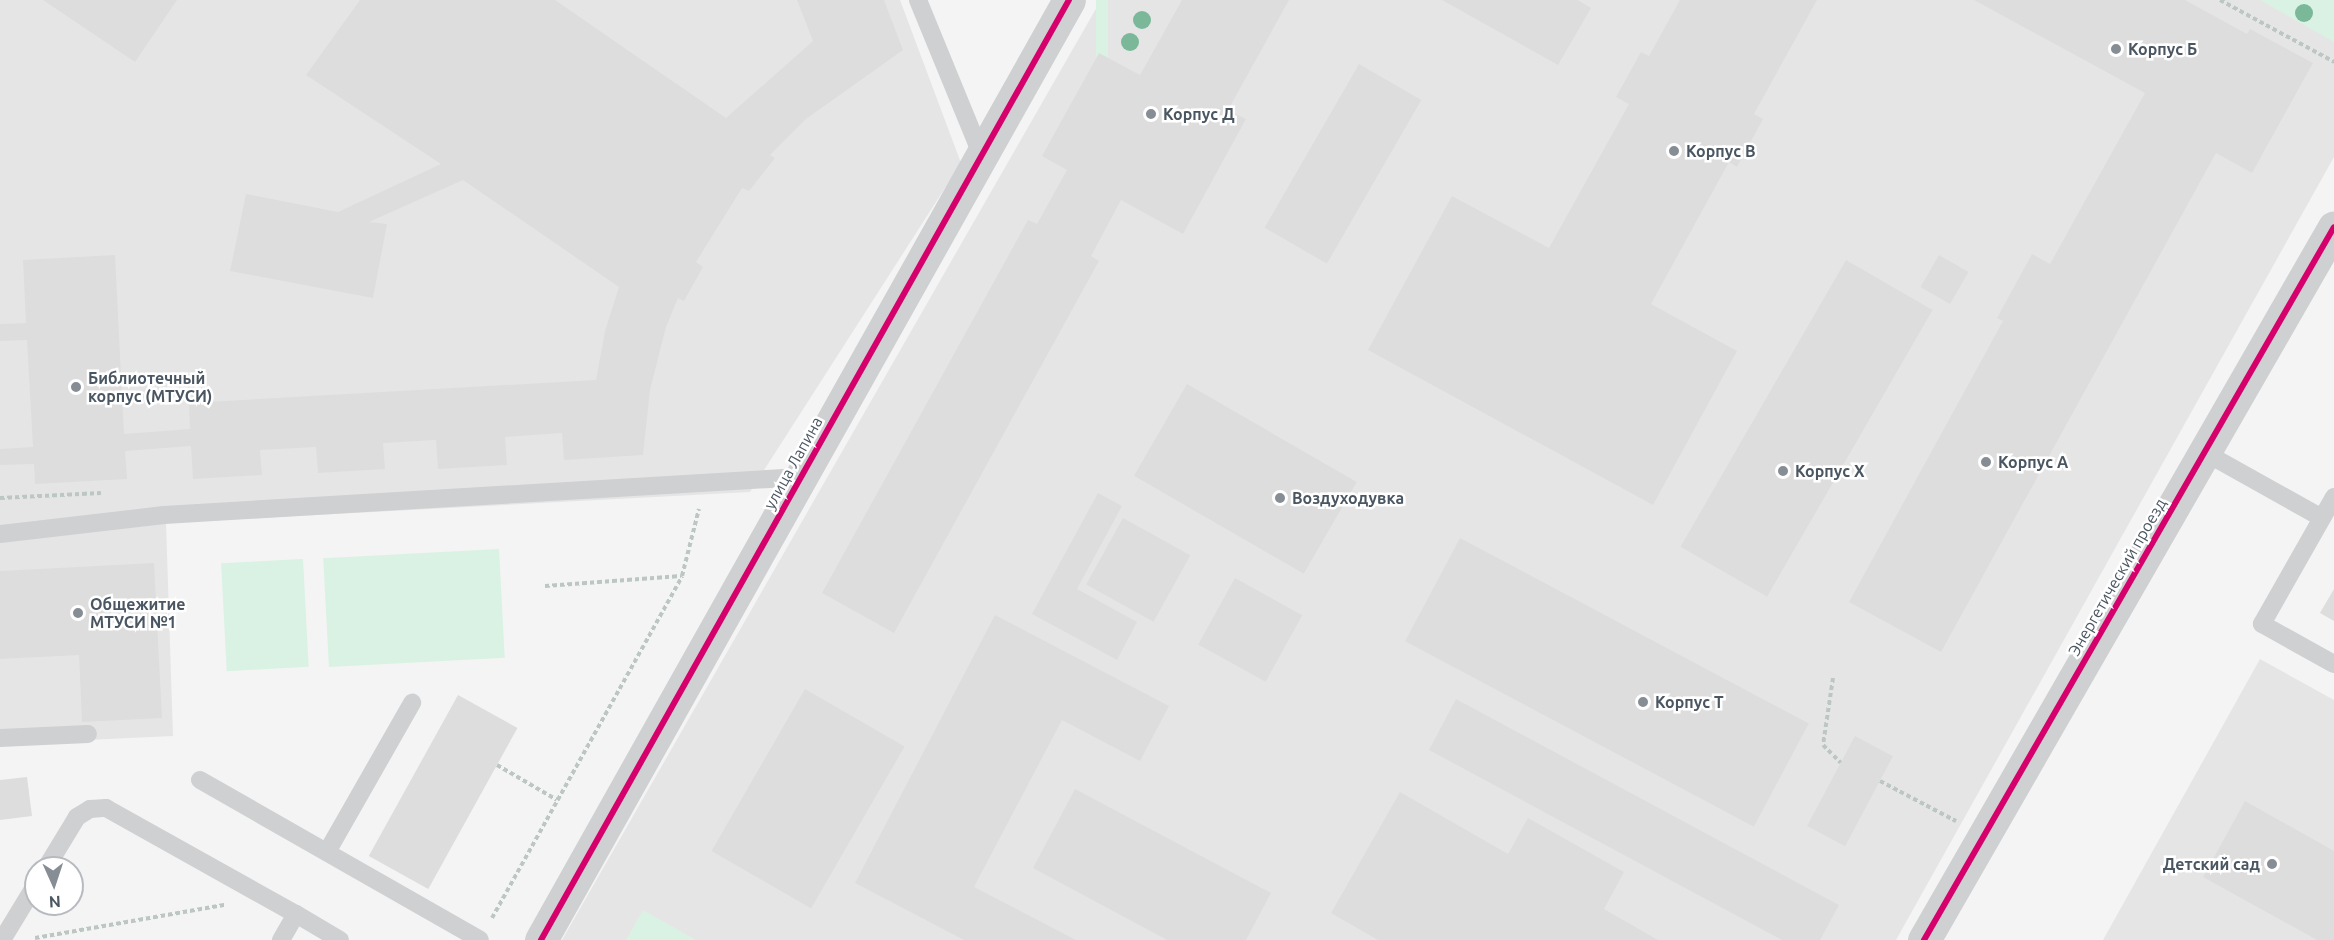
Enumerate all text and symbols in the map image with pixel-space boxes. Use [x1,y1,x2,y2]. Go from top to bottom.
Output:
place label: Корпус Б [2128,39,2197,59]
marker: Корпус Б [2109,42,2123,56]
place label: Корпус Д [1163,104,1235,124]
marker: Корпус Д [1144,107,1158,121]
place label: Корпус В [1686,141,1755,161]
marker: Корпус В [1667,144,1681,158]
place label: Библиотечный корпус (МТУСИ) [88,368,212,406]
marker: Библиотечный корпус (МТУСИ) [69,380,83,394]
street label: улица Лапина [760,413,826,513]
place label: Корпус А [1998,452,2068,472]
marker: Корпус А [1979,455,1993,469]
place label: Корпус Х [1795,461,1864,481]
marker: Корпус Х [1776,464,1790,478]
place label: Воздуходувка [1292,488,1404,508]
marker: Воздуходувка [1273,491,1287,505]
street label: Энергетический проезд [2064,495,2170,659]
place label: Общежитие МТУСИ №1 [90,594,185,632]
marker: Общежитие МТУСИ №1 [71,606,85,620]
place label: Корпус Т [1655,692,1723,712]
marker: Корпус Т [1636,695,1650,709]
place label: Детский сад [2163,854,2260,874]
north arrow [24,856,84,916]
marker: Детский сад [2265,857,2279,871]
text: N [48,893,61,911]

